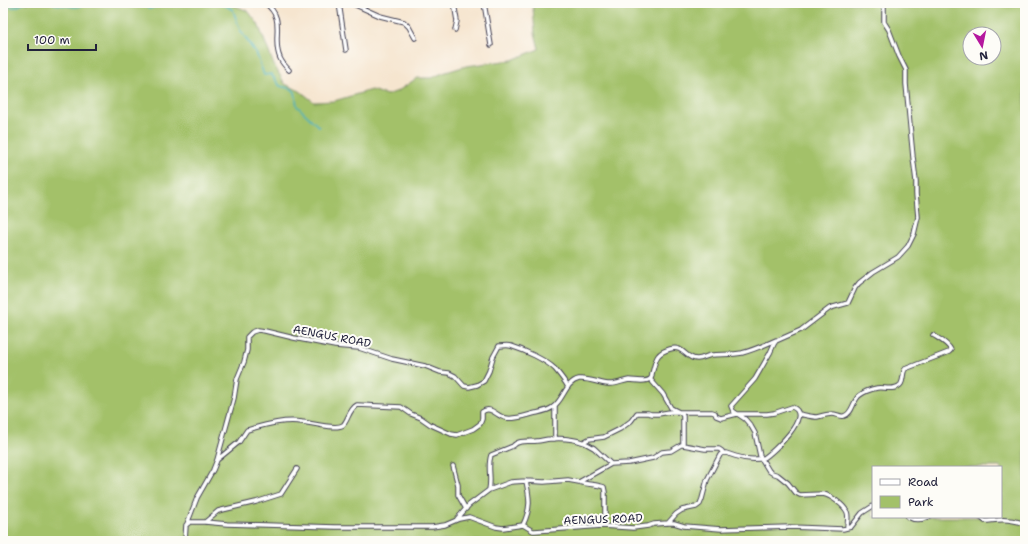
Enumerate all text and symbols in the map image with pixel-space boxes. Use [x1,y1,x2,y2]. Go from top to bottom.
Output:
scale bar [28,26,96,52]
north arrow [962,26,1002,66]
text: 100 m [34,32,70,48]
text: N [978,47,989,64]
street label: AENGUS ROAD [292,322,372,351]
legend [872,466,1002,518]
text: Road [908,474,939,490]
text: Park [908,494,934,510]
street label: AENGUS ROAD [563,511,643,528]

